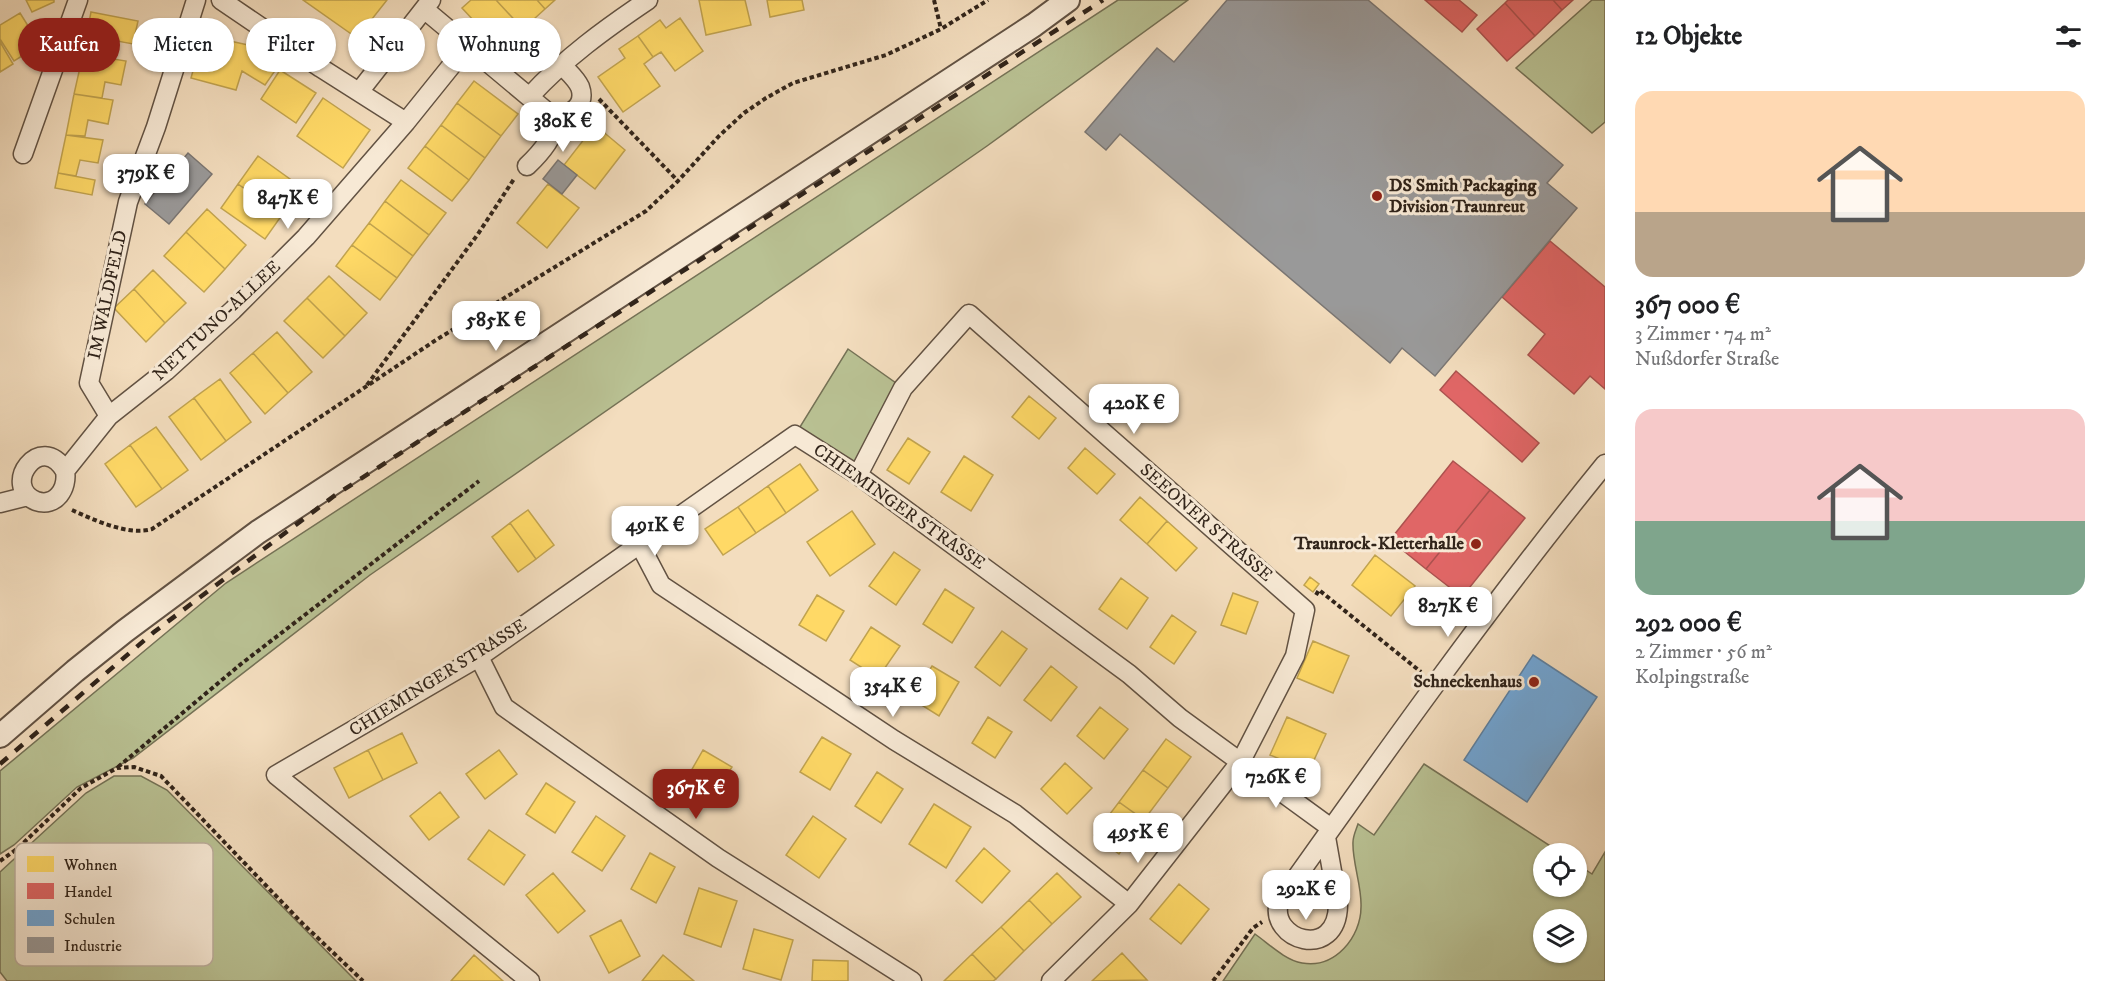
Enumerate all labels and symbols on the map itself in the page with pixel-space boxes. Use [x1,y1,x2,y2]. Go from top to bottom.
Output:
pin: 380K € [514,102,612,153]
pin: 379K € [97,154,195,205]
place label: DS Smith Packaging Division Traunreut [1389,175,1538,218]
pin: 847K € [239,179,337,230]
marker: DS Smith Packaging Division Traunreut [1370,189,1384,203]
street label: IM WALDFELD [84,228,132,362]
street label: NETTUNO-ALLEE [149,256,286,386]
pin: 585K € [447,301,545,352]
pin: 420K € [1085,384,1183,435]
street label: CHIEMINGER STRASSE [809,439,989,575]
street label: SEEONER STRASSE [1135,459,1277,587]
pin: 491K € [606,506,704,557]
place label: Traunrock-Kletterhalle [1293,533,1465,555]
marker: Traunrock-Kletterhalle [1469,537,1483,551]
pin: 827K € [1399,587,1497,638]
street label: CHIEMINGER STRASSE [345,614,531,742]
pin: 354K € [844,667,942,718]
place label: Schneckenhaus [1413,671,1522,693]
marker: Schneckenhaus [1527,675,1541,689]
pin: 726K € [1227,758,1325,809]
pin: 367K € [647,769,745,820]
pin: 495K € [1089,813,1187,864]
legend [15,843,213,966]
text: Wohnen [63,855,118,875]
pin: 292K € [1257,870,1355,921]
text: Handel [64,882,112,902]
text: Schulen [64,909,116,929]
text: Industrie [64,936,122,956]

